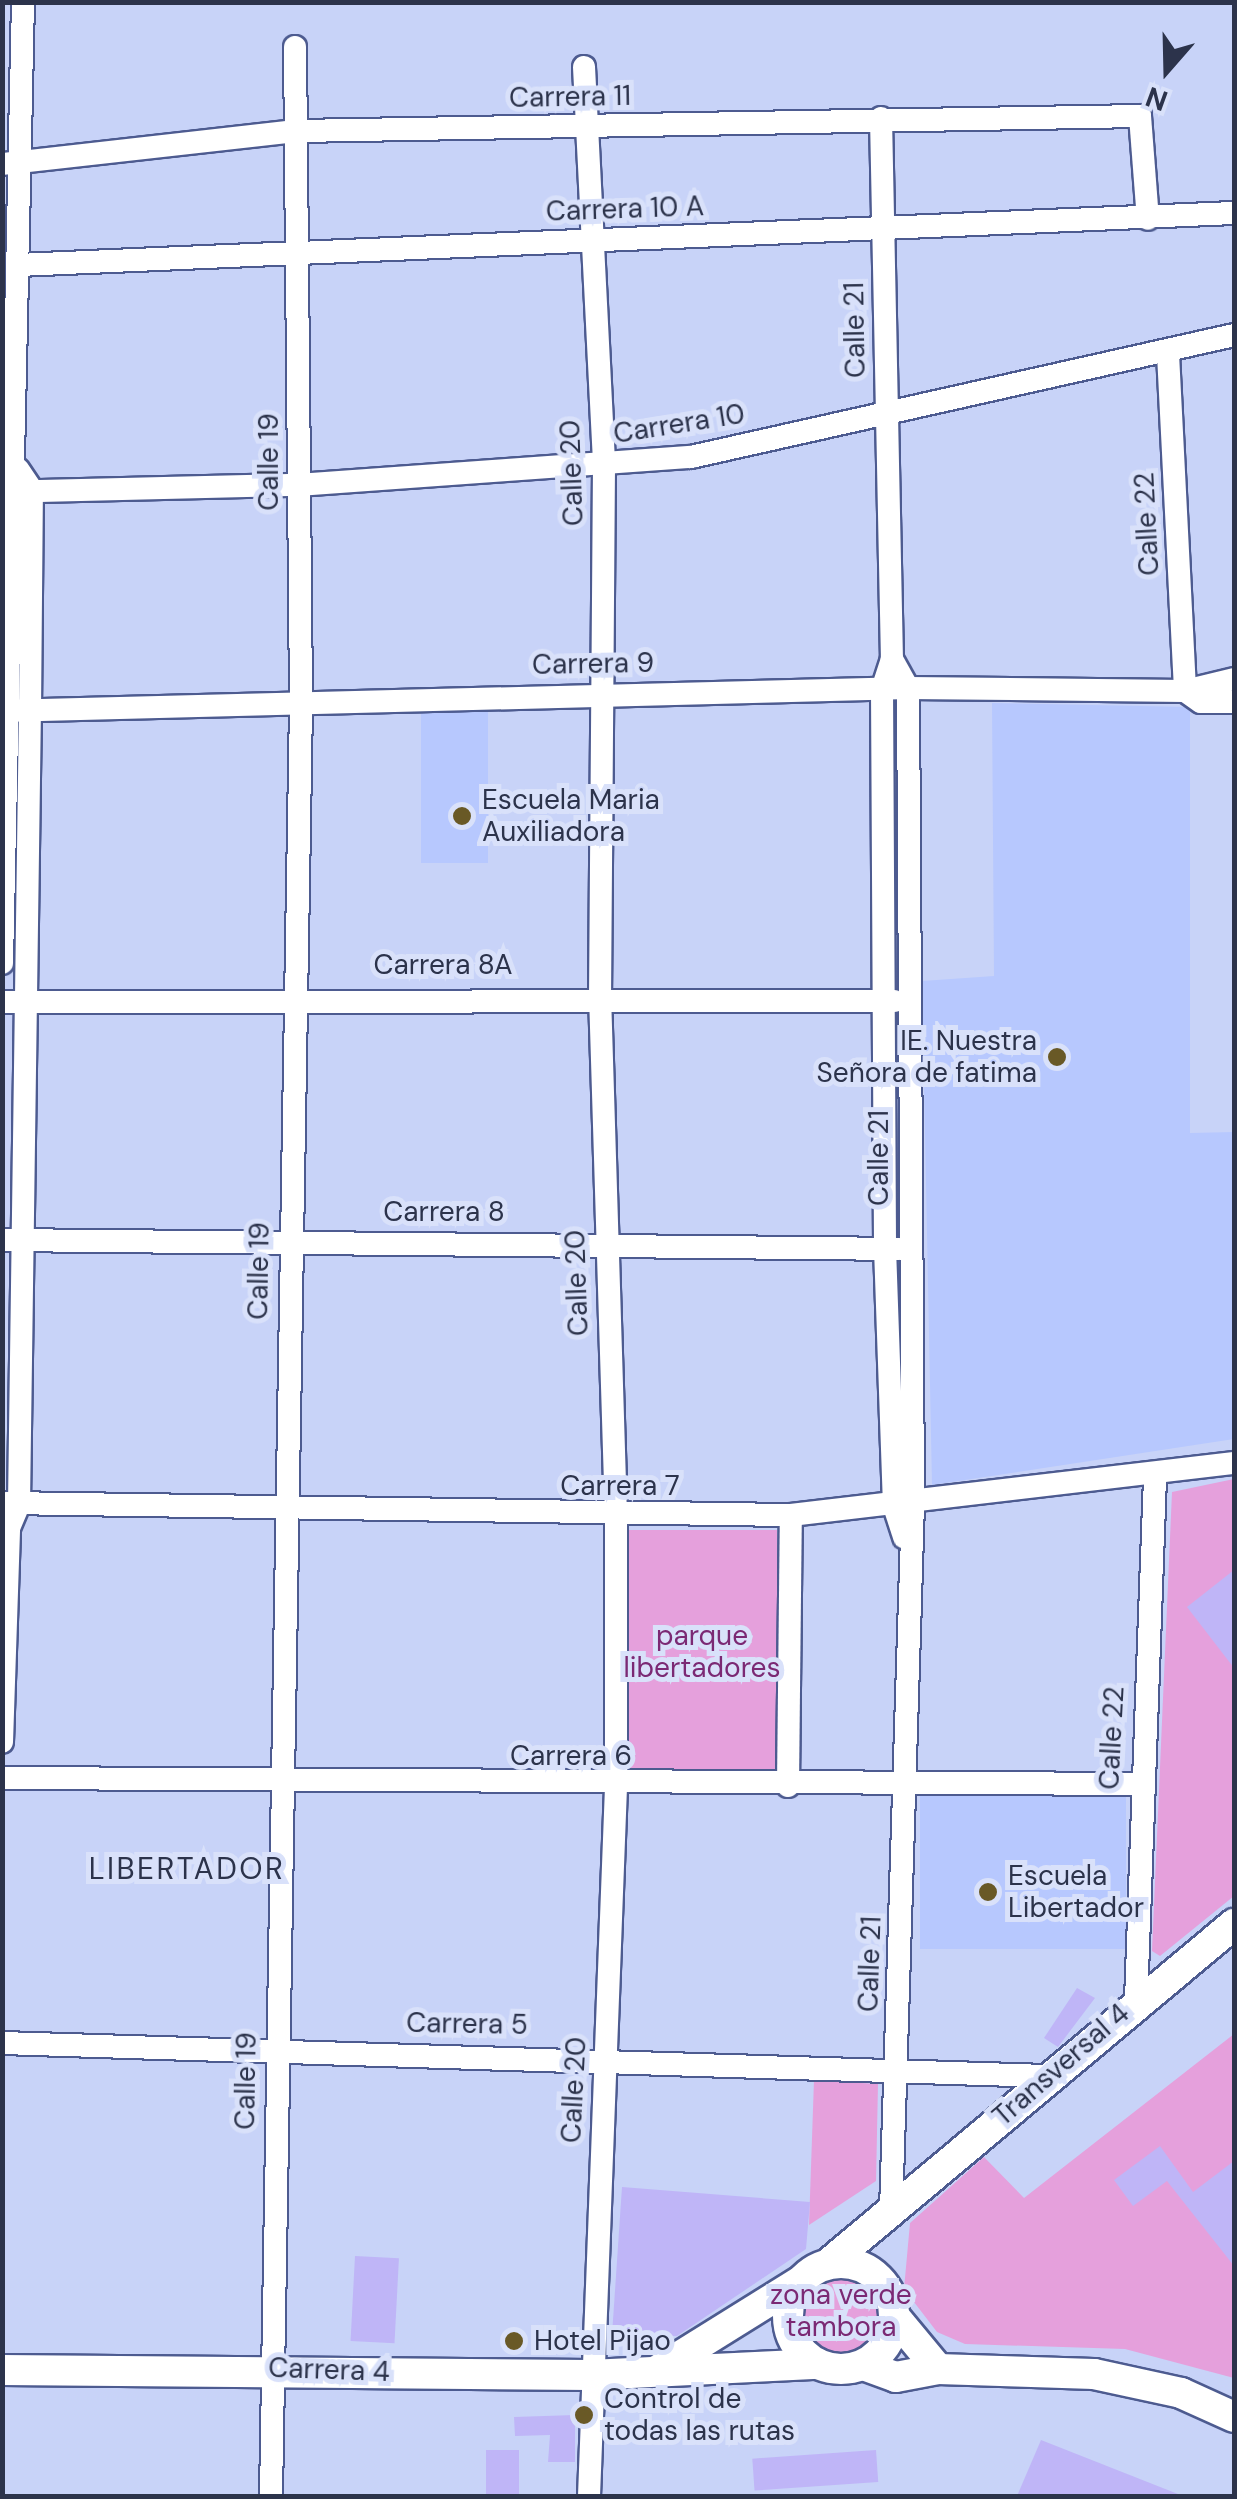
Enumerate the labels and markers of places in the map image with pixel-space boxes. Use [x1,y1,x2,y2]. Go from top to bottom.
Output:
place label: Escuela Maria Auxiliadora [482,783,660,849]
marker: Escuela Maria Auxiliadora [451,805,473,827]
place label: IE. Nuestra Señora de fatima [817,1024,1037,1090]
marker: IE. Nuestra Señora de fatima [1046,1046,1068,1068]
place label: Escuela Libertador [1008,1859,1144,1925]
marker: Escuela Libertador [977,1881,999,1903]
place label: Hotel Pijao [534,2324,671,2358]
marker: Hotel Pijao [503,2330,525,2352]
place label: Control de todas las rutas [604,2382,795,2448]
marker: Control de todas las rutas [573,2404,595,2426]

